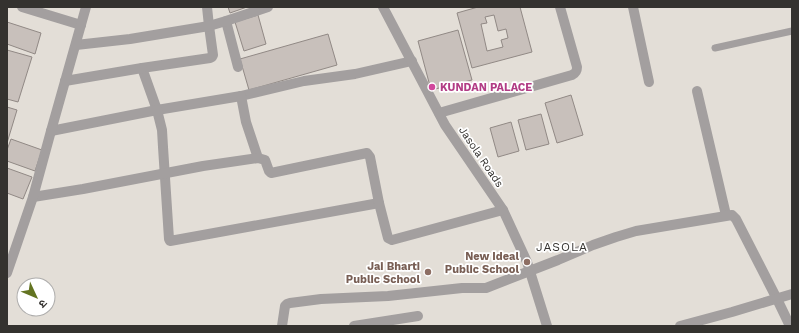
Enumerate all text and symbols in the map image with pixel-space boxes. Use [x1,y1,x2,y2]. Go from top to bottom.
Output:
place label: KUNDAN PALACE [440,81,532,94]
marker: KUNDAN PALACE [427,82,437,92]
street label: Jasola Roads [456,124,506,190]
district label: JASOLA [536,240,588,254]
place label: New Ideal Public School [445,250,519,276]
marker: New Ideal Public School [522,257,532,267]
place label: Jai Bharti Public School [346,260,420,286]
marker: Jai Bharti Public School [423,267,433,277]
north arrow [16,277,56,317]
text: उ [36,297,50,311]

